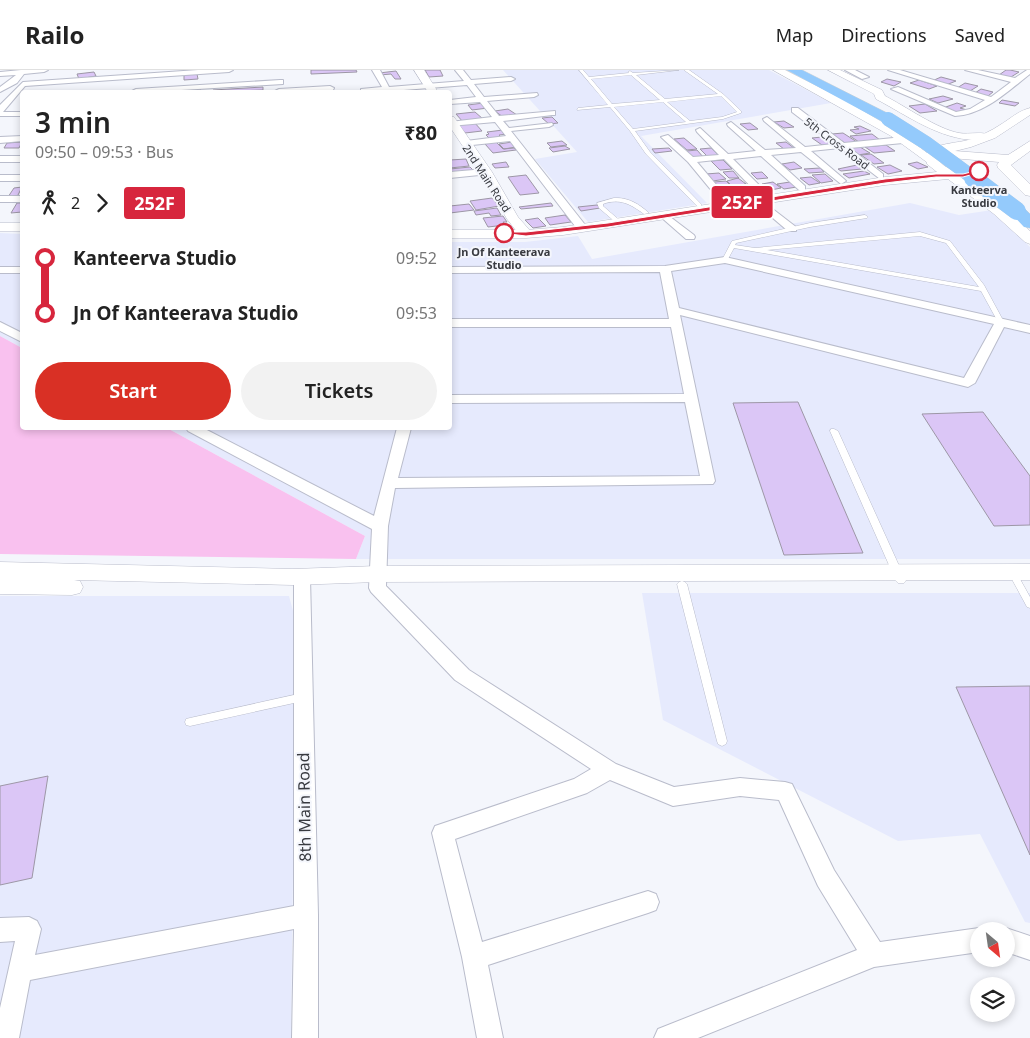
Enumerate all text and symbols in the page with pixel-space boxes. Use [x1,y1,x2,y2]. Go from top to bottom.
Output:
text: Railo [25,18,84,51]
text: Map [776,23,813,47]
text: Directions [841,23,927,47]
text: Saved [955,23,1005,47]
text: 3 min [35,103,111,141]
street label: 5th Cross Road [801,114,873,172]
text: ₹80 [404,120,437,146]
text: 09:50 – 09:53 · Bus [35,141,174,163]
street label: 2nd Main Road [460,141,514,215]
marker: Kanteerva Studio [969,161,989,181]
place label: Kanteerva Studio [951,182,1007,210]
line badge: 252F [707,186,777,218]
icon: walk [35,189,63,217]
icon: forward [88,189,116,217]
text: 252F [722,190,762,214]
text: 252F [134,191,175,215]
text: 2 [71,192,80,214]
marker: Jn Of Kanteerava Studio [494,223,514,243]
place label: Jn Of Kanteerava Studio [457,244,550,272]
text: Kanteerva Studio [73,245,237,271]
text: 09:52 [396,247,437,269]
text: Jn Of Kanteerava Studio [73,300,298,326]
text: 09:53 [396,302,437,324]
button: Start [35,362,231,420]
button: Tickets [241,362,437,420]
street label: 8th Main Road [292,752,316,862]
north arrow [970,922,1015,968]
map controls [970,922,1015,1022]
button: layers [970,977,1015,1022]

